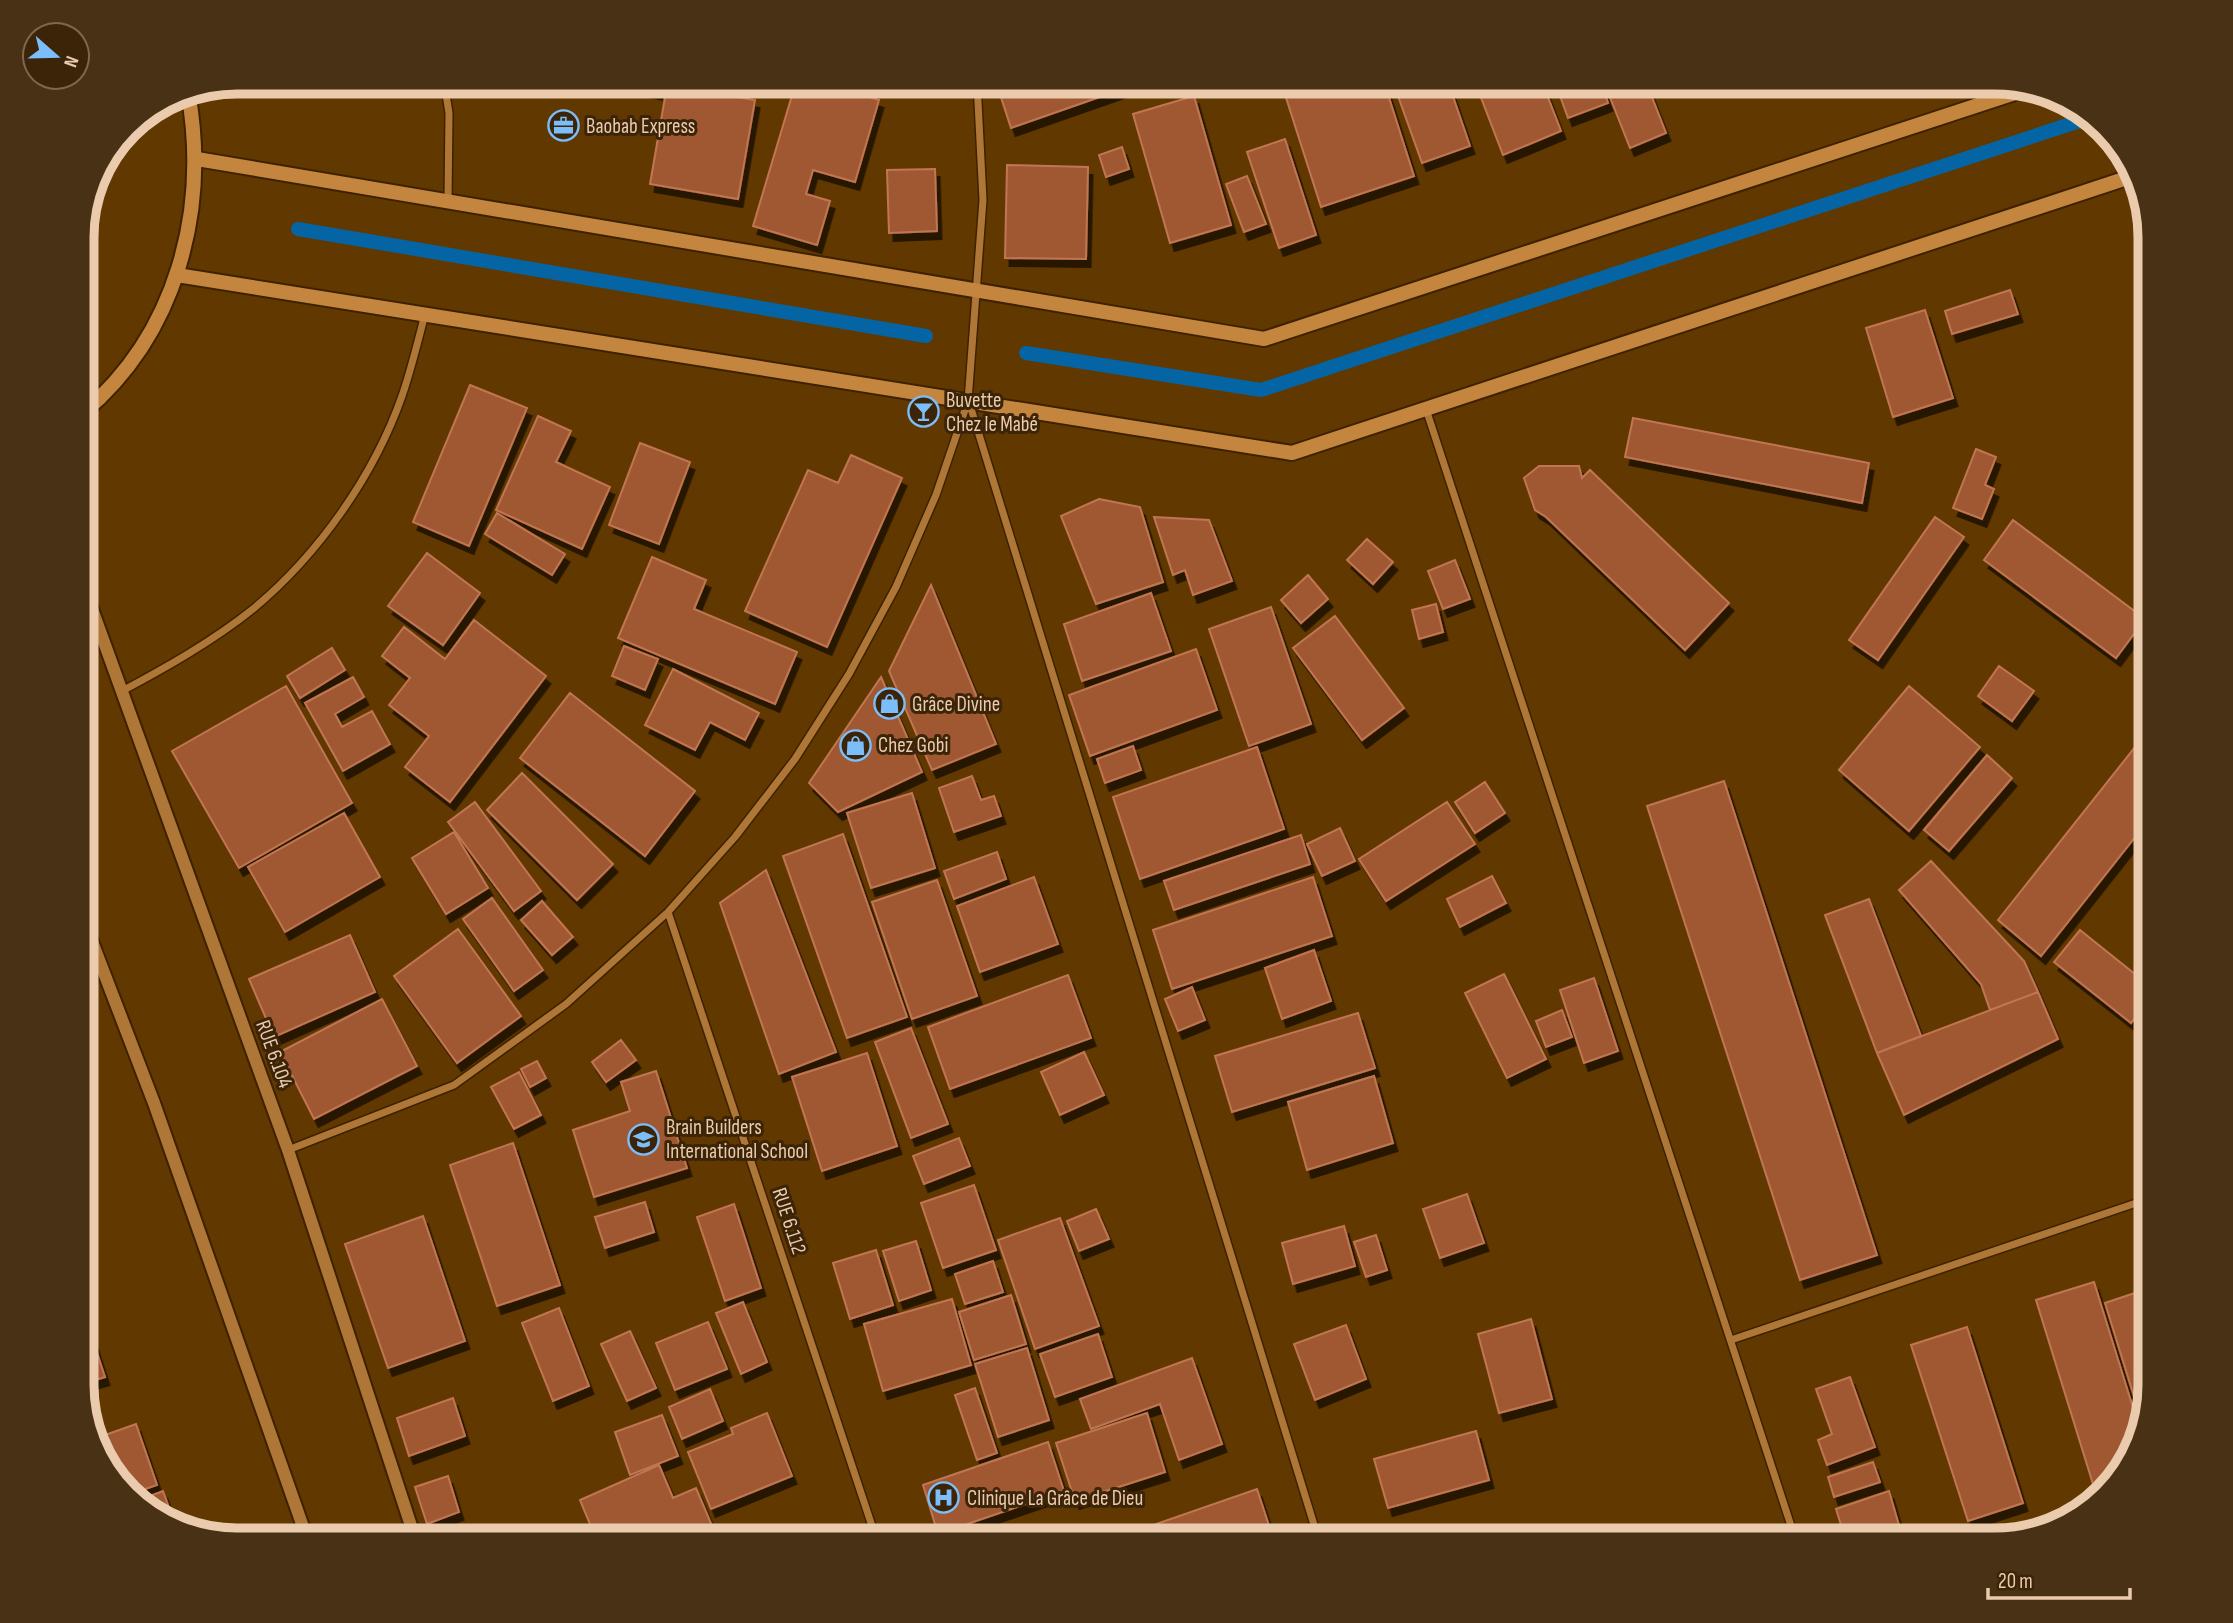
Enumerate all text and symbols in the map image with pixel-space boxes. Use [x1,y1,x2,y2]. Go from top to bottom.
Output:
north arrow [21,21,91,91]
text: N [58,53,83,70]
office icon: Baobab Express [546,109,580,143]
place label: Baobab Express [586,114,695,139]
place label: Buvette Chez le Mabé [946,388,1038,437]
bar icon: Buvette Chez le Mabé [906,395,940,429]
shop icon: Grâce Divine [872,687,906,721]
place label: Grâce Divine [912,692,1000,717]
shop icon: Chez Gobi [838,728,872,762]
place label: Chez Gobi [878,733,948,758]
street label: RUE 6.104 [250,1017,298,1092]
place label: Brain Builders International School [666,1115,808,1164]
school or university icon: Brain Builders International School [626,1122,660,1156]
street label: RUE 6.112 [767,1185,811,1257]
hospital icon: Clinique La Grâce de Dieu [927,1481,961,1515]
place label: Clinique La Grâce de Dieu [967,1486,1143,1511]
scale bar [1988,1556,2130,1600]
text: 20 m [1998,1569,2033,1594]

